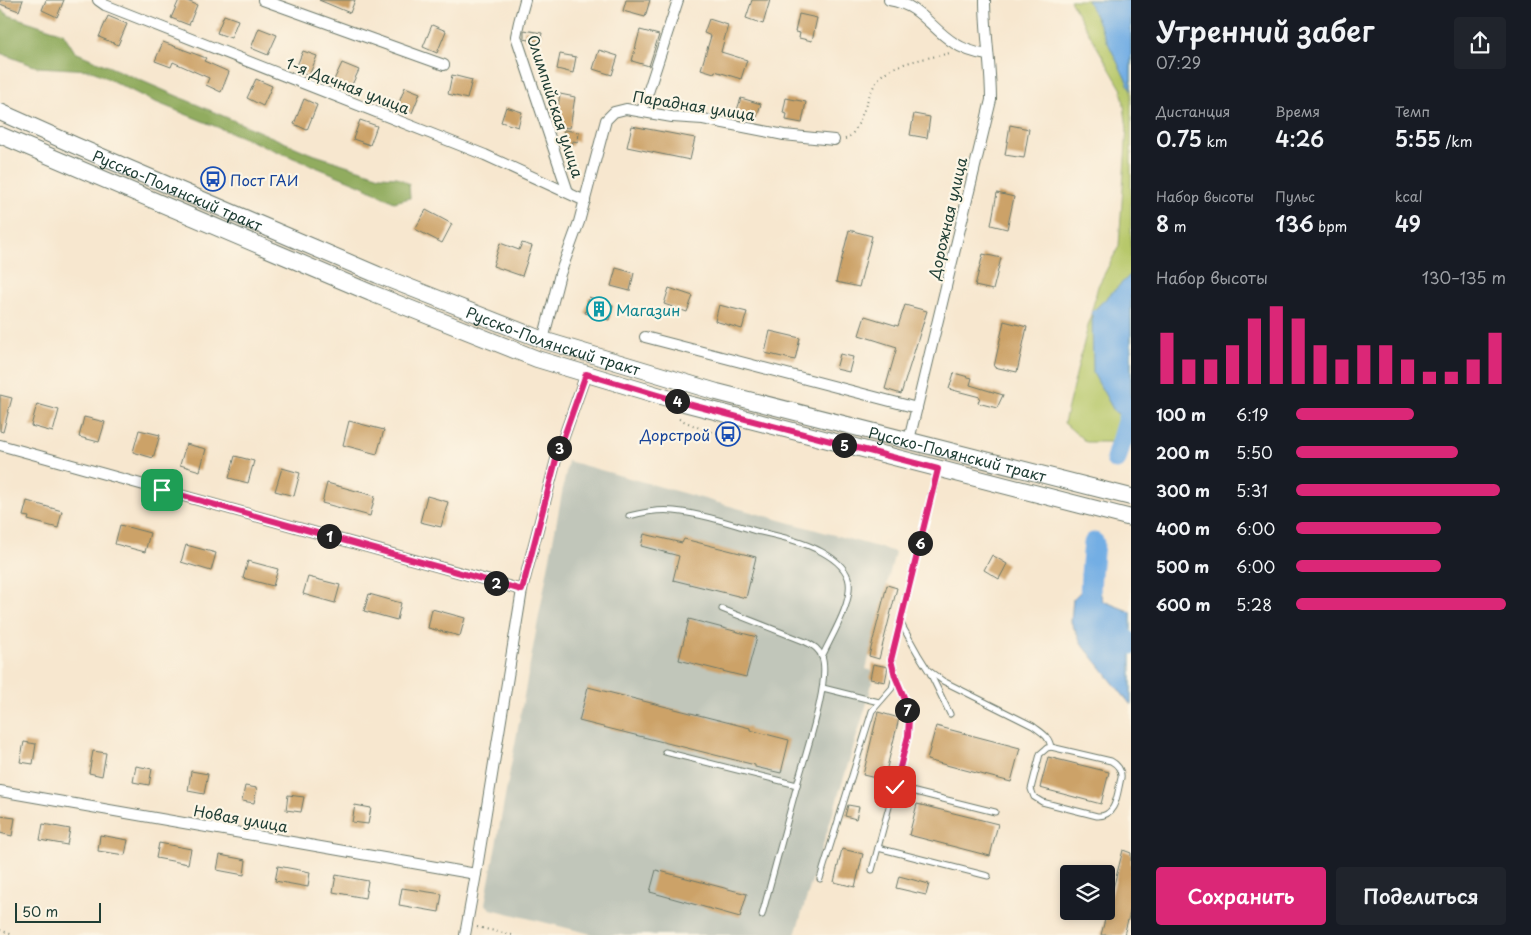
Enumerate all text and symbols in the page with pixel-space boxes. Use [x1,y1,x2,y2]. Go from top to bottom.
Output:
text: Утренний забег [1156,9,1374,52]
button: share [1454,17,1506,69]
street label: Олимпийская улица [522,32,590,181]
text: 07:29 [1156,50,1201,74]
street label: 1-я Дачная улица [283,51,414,119]
street label: Парадная улица [631,84,757,126]
text: Дистанция [1156,101,1230,122]
text: Время [1275,101,1320,122]
text: Темп [1395,101,1430,122]
text: 0.75 [1156,122,1202,154]
text: 4:26 [1275,122,1324,154]
text: 5:55 [1395,122,1441,154]
text: km [1202,131,1227,152]
text: /km [1441,131,1472,152]
street label: Русско-Полянский тракт [89,143,267,236]
street label: Дорожная улица [922,154,972,282]
bus stop icon: Пост ГАИ [200,166,226,192]
place label: Пост ГАИ [230,168,299,191]
text: Набор высоты [1156,186,1254,207]
text: Пульс [1275,186,1315,207]
text: kcal [1395,186,1423,207]
text: 8 [1156,207,1169,239]
text: 136 [1275,207,1314,239]
text: 49 [1395,207,1421,239]
text: m [1169,216,1186,237]
text: bpm [1314,216,1347,237]
text: Набор высоты [1156,265,1268,289]
text: 130–135 m [1422,265,1506,289]
building icon: Магазин [586,296,612,322]
place label: Магазин [616,298,680,321]
street label: Русско-Полянский тракт [463,300,644,380]
pin: 4 [664,388,690,414]
text: 4 [673,391,682,412]
text: 100 m [1156,402,1206,426]
text: 6:19 [1236,402,1268,426]
street label: Русско-Полянский тракт [866,419,1050,487]
bus stop icon: Дорстрой [715,421,741,447]
place label: Дорстрой [639,423,710,446]
pin: 5 [832,432,856,458]
text: 5 [840,435,849,456]
pin: 3 [546,436,572,460]
text: 3 [555,438,564,459]
text: 200 m [1156,440,1210,464]
text: 5:50 [1236,440,1273,464]
pin [141,469,183,511]
icon: arrive [148,476,176,504]
text: 300 m [1156,478,1210,502]
text: 5:31 [1236,478,1268,502]
text: 400 m [1156,516,1210,540]
text: 6:00 [1236,516,1275,540]
pin: 1 [316,524,342,548]
text: 1 [326,526,333,547]
pin: 6 [908,530,932,556]
text: 6 [916,533,925,554]
text: 500 m [1156,554,1209,578]
text: 6:00 [1236,554,1275,578]
pin: 2 [484,570,508,596]
text: 2 [492,573,501,594]
text: 600 m [1156,592,1210,616]
text: 5:28 [1236,592,1272,616]
pin: 7 [894,698,920,722]
text: 7 [903,700,912,721]
pin [874,766,916,808]
icon: check [881,773,909,801]
street label: Новая улица [192,798,291,838]
map controls [1060,865,1115,920]
button: layers [1060,865,1115,920]
button: Сохранить [1156,867,1326,925]
button: Поделиться [1336,867,1506,925]
scale bar [15,900,101,923]
text: 50 m [22,901,58,922]

